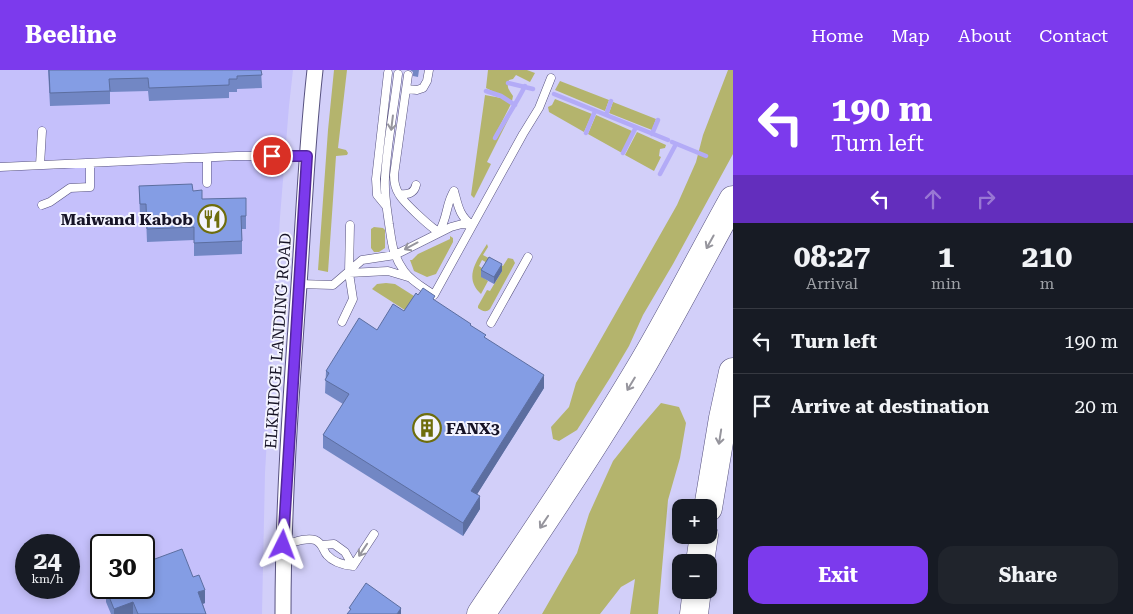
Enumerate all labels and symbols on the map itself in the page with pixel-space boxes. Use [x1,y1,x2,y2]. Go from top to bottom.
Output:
one-way arrow [387,114,397,130]
pin [251,135,293,177]
restaurant icon: Maiwand Kabob [197,204,227,234]
place label: Maiwand Kabob [61,210,193,229]
street label: ELKRIDGE LANDING ROAD [261,232,295,450]
one-way arrow [705,235,715,250]
one-way arrow [403,241,418,251]
one-way arrow [625,377,635,391]
building icon: FANX3 [412,413,442,443]
place label: FANX3 [446,419,500,438]
one-way arrow [714,428,724,444]
one-way arrow [539,514,549,528]
position arrow [256,518,308,570]
speed limit sign: 30 [90,534,155,599]
one-way arrow [358,543,368,557]

